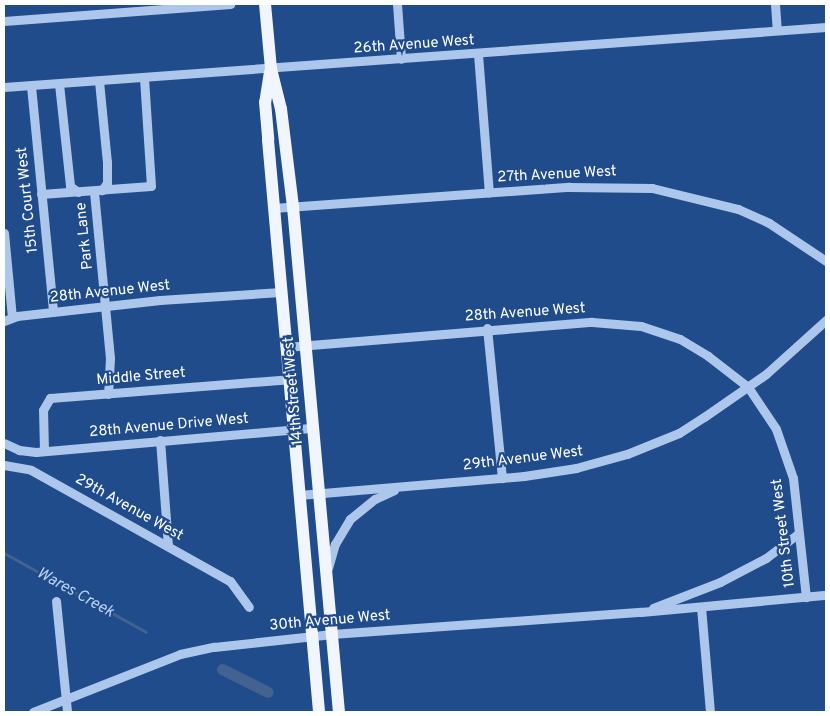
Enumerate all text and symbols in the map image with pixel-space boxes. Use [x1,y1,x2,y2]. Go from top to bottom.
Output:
street label: 26th Avenue West [353,32,475,58]
street label: 15th Court West [13,146,43,254]
street label: 27th Avenue West [497,163,617,187]
street label: Park Lane [73,201,97,271]
street label: 28th Avenue West [48,277,172,307]
street label: 28th Avenue West [464,300,586,326]
street label: 14th Street West [280,336,308,446]
street label: Middle Street [96,364,186,390]
street label: 28th Avenue Drive West [88,410,250,442]
street label: 29th Avenue West [461,443,585,475]
street label: 29th Avenue West [71,471,187,545]
street label: 10th Street West [768,477,800,589]
water label: Wares Creek [33,564,117,622]
street label: 30th Avenue West [268,607,392,635]

